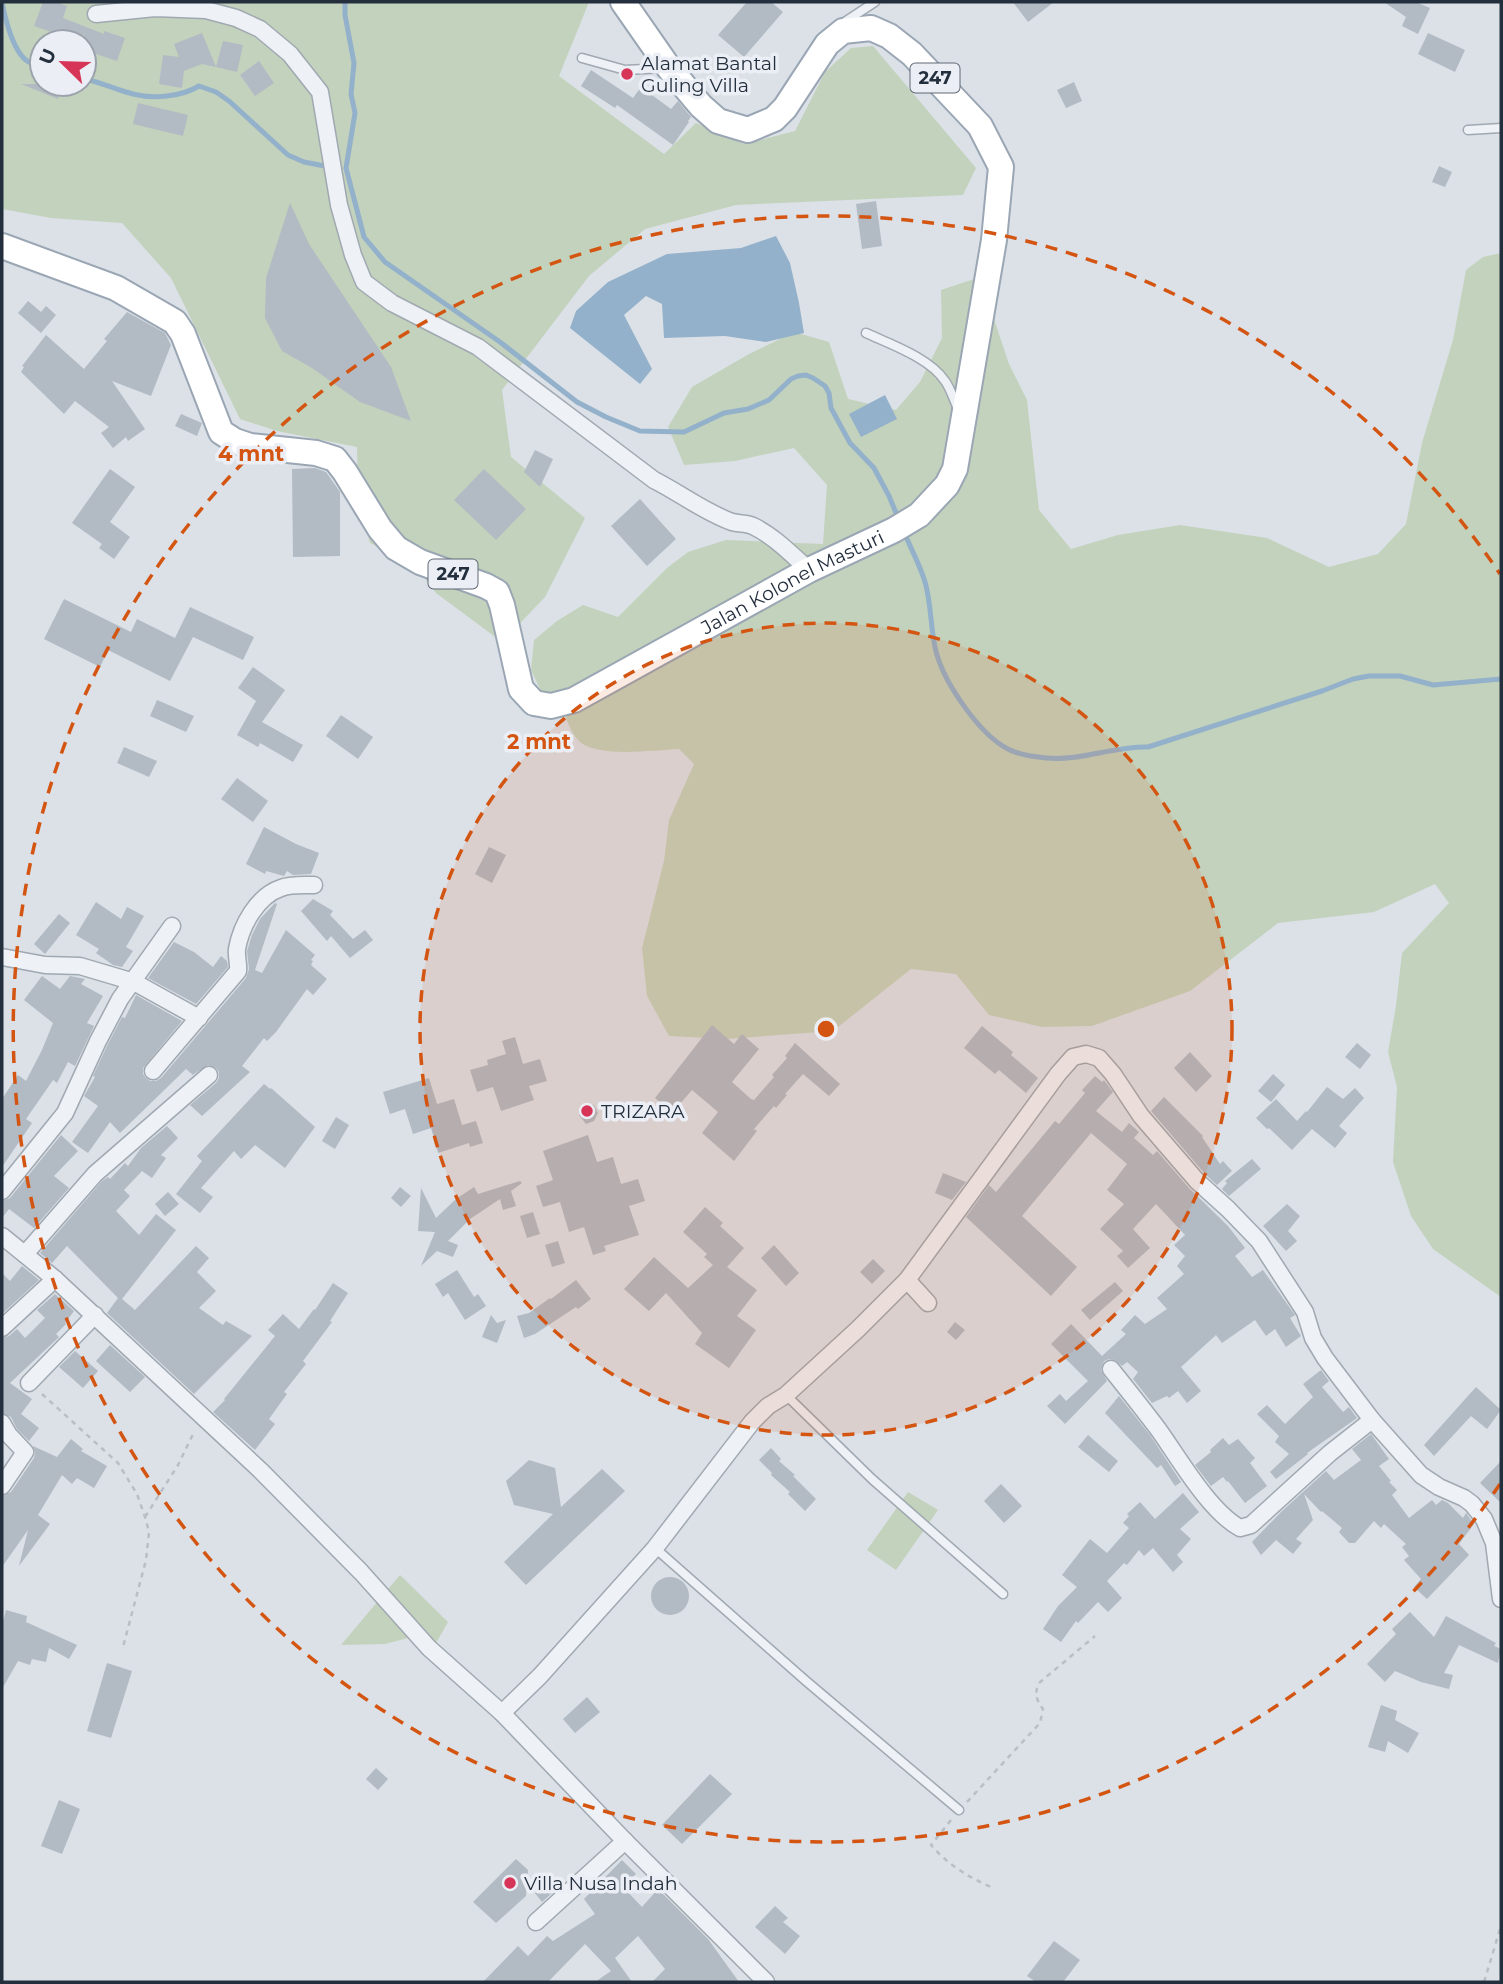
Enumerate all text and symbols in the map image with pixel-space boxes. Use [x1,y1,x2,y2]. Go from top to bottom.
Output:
north arrow [28,28,98,98]
text: U [34,45,61,68]
place label: Alamat Bantal Guling Villa [641,52,777,97]
road number: 247 [911,64,960,92]
marker: Alamat Bantal Guling Villa [619,66,635,82]
text: 4 mnt [218,441,284,466]
street label: Jalan Kolonel Masturi [696,525,887,640]
road number: 247 [428,560,477,588]
text: 2 mnt [507,729,571,754]
centre of rings [814,1017,838,1041]
place label: TRIZARA [601,1100,685,1123]
marker: TRIZARA [579,1103,595,1119]
place label: Villa Nusa Indah [524,1872,678,1895]
marker: Villa Nusa Indah [502,1875,518,1891]

